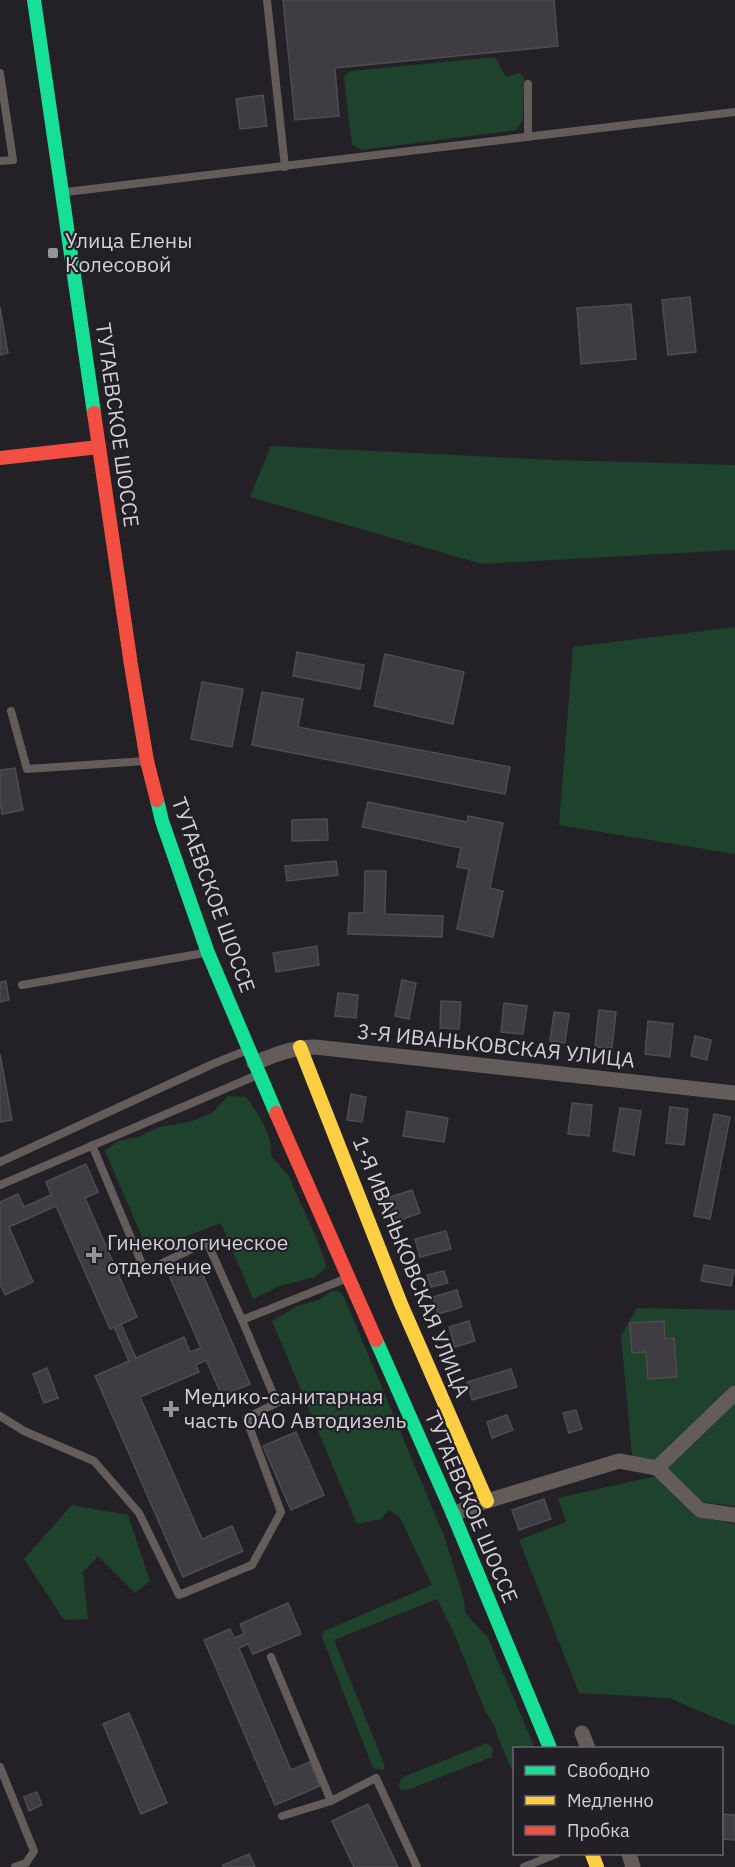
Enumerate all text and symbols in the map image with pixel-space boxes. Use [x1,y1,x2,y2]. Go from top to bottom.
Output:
place label: Улица Елены Колесовой [65,226,192,278]
marker: Улица Елены Колесовой [46,246,60,260]
street label: ТУТАЕВСКОЕ ШОССЕ [90,321,146,529]
street label: ТУТАЕВСКОЕ ШОССЕ [165,793,262,996]
street label: 3-Я ИВАНЬКОВСКАЯ УЛИЦА [356,1016,636,1074]
street label: 1-Я ИВАНЬКОВСКАЯ УЛИЦА [347,1132,477,1401]
place label: Гинекологическое отделение [107,1228,288,1280]
marker: Гинекологическое отделение [85,1246,103,1264]
place label: Медико-санитарная часть ОАО Автодизель [184,1382,407,1434]
marker: Медико-санитарная часть ОАО Автодизель [162,1400,180,1418]
street label: ТУТАЕВСКОЕ ШОССЕ [419,1406,525,1607]
legend [513,1747,723,1855]
text: Свободно [567,1759,650,1782]
text: Медленно [567,1789,654,1812]
text: Пробка [567,1819,630,1842]

